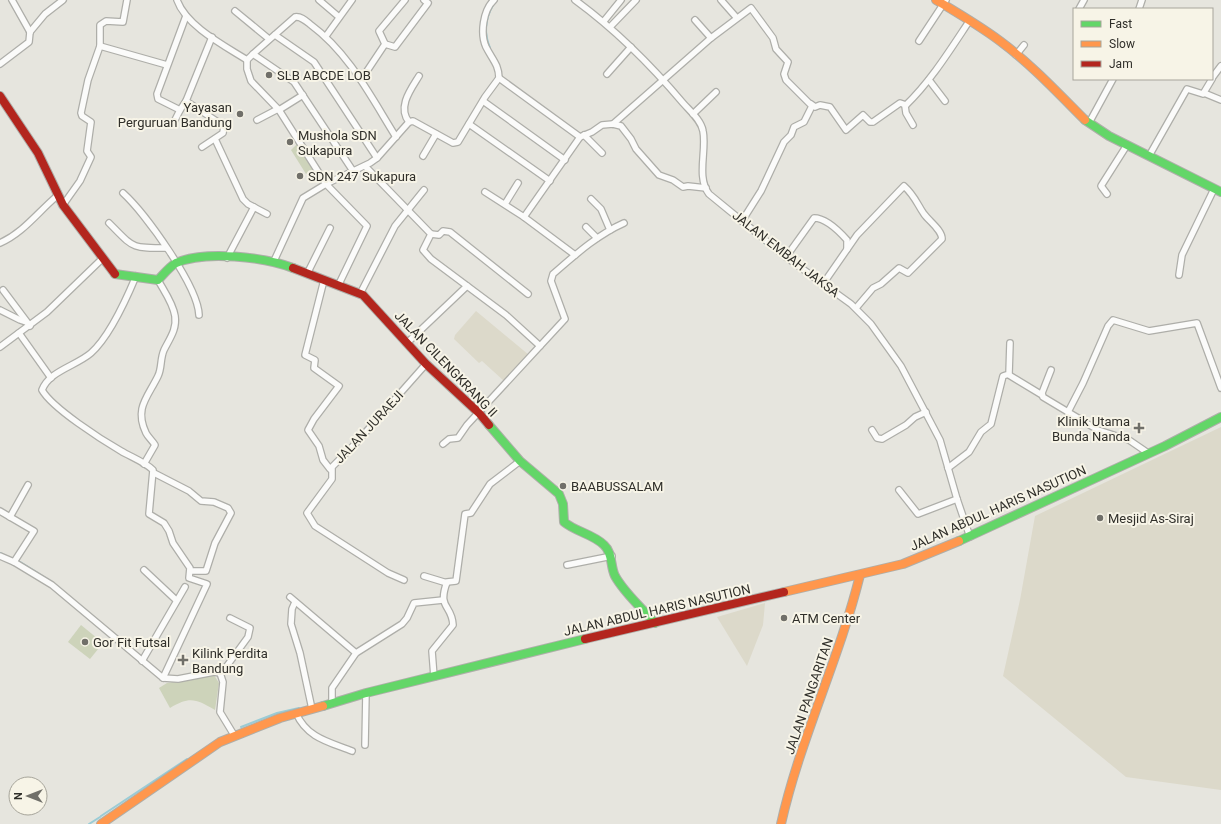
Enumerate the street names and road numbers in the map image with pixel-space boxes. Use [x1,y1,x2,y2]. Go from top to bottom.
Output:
street label: JALAN EMBAH JAKSA [730,208,843,301]
street label: JALAN CILENGKRANG II [392,308,500,420]
street label: JALAN JURAEJI [332,388,406,466]
street label: JALAN ABDUL HARIS NASUTION [908,462,1088,554]
street label: JALAN ABDUL HARIS NASUTION [562,581,752,639]
street label: JALAN PANGARITAN [782,636,836,756]

